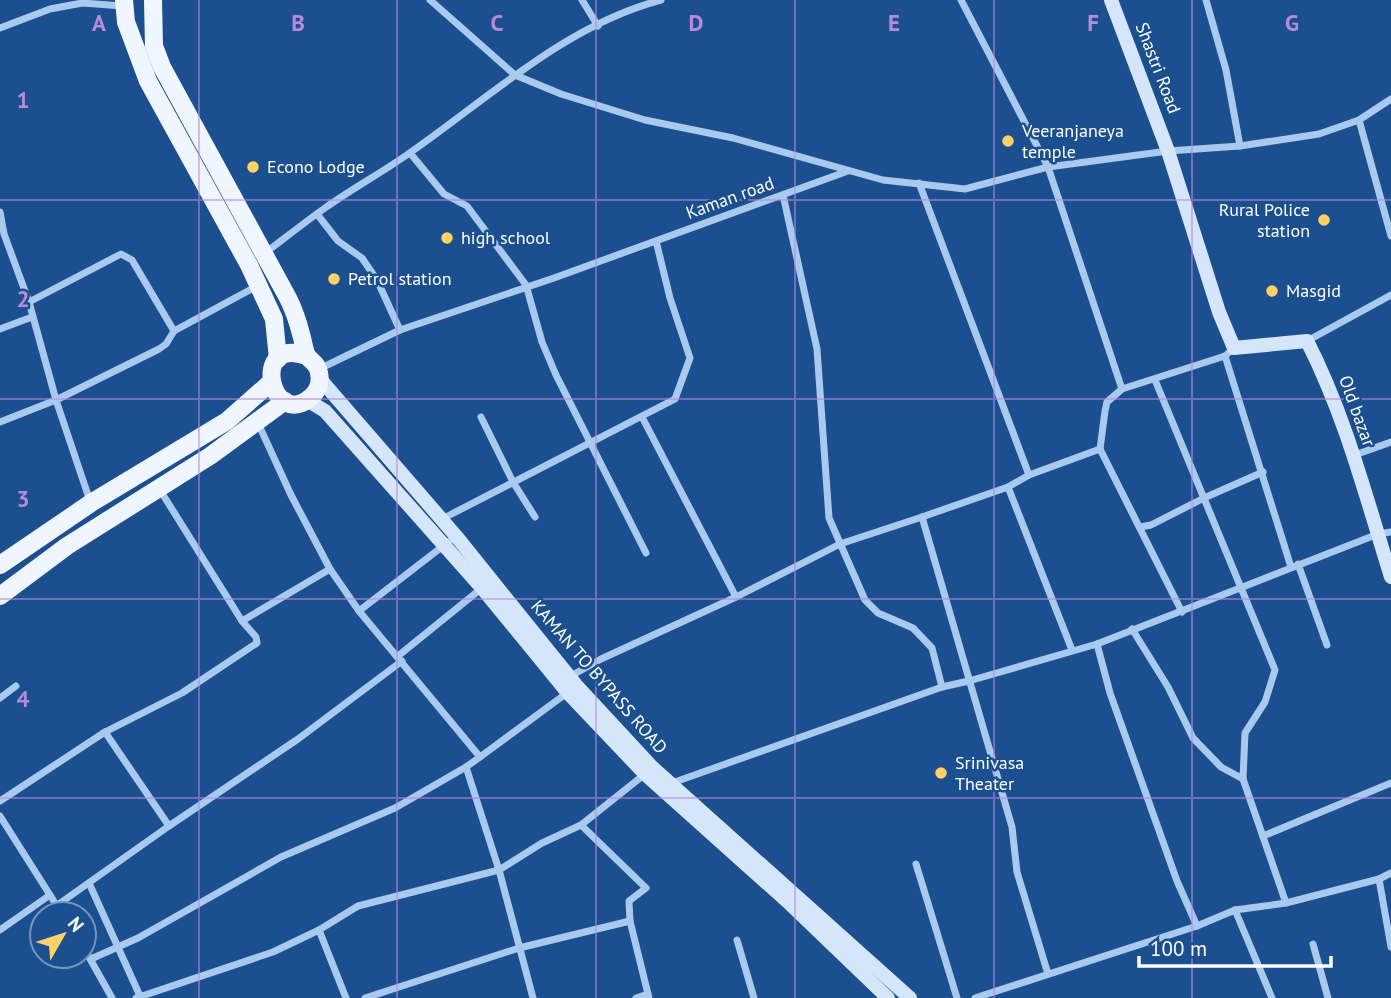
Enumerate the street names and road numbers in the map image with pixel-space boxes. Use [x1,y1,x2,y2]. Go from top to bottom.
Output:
street label: Shastri Road [1131,19,1186,117]
street label: Kaman road [683,171,777,224]
street label: Old bazar [1334,372,1381,449]
street label: KAMAN TO BYPASS ROAD [526,595,672,758]

